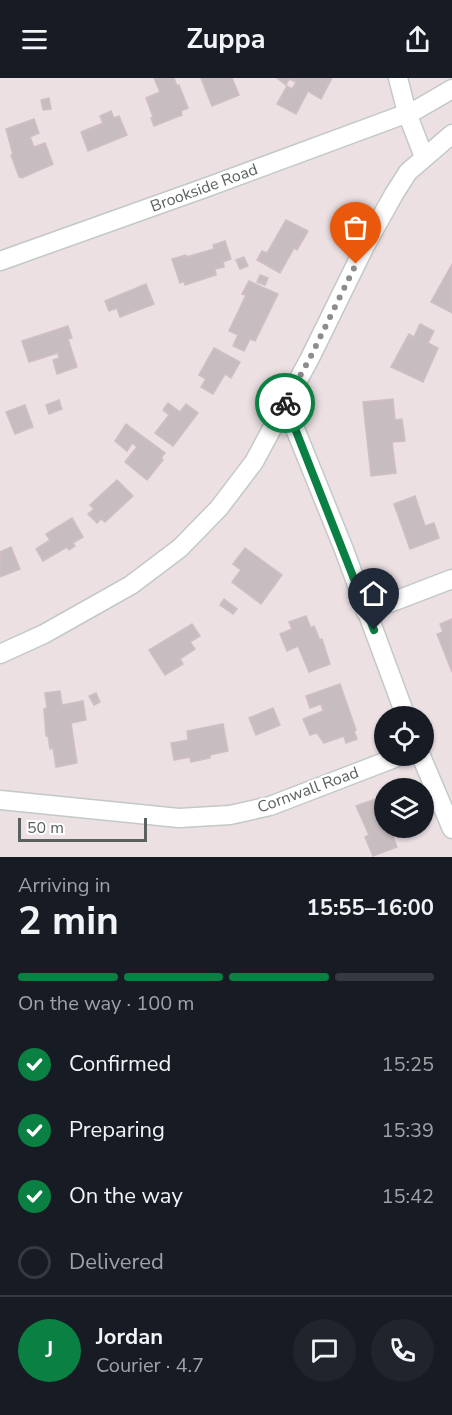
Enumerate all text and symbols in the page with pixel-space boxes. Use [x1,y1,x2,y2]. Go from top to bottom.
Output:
text: Zuppa [187,21,265,58]
icon: menu [18,23,51,56]
icon: share [401,23,434,56]
street label: Brookside Road [147,158,261,218]
pin [330,202,381,264]
icon: bag [339,211,372,244]
courier [255,373,315,433]
icon: bike [269,387,302,420]
pin [348,568,399,630]
icon: home [357,577,390,610]
map controls [374,706,434,838]
button: locate [374,706,434,766]
street label: Cornwall Road [254,761,362,819]
button: layers [374,778,434,838]
scale bar [18,815,147,842]
text: 50 m [27,817,64,839]
text: Arriving in [18,872,111,899]
text: 15:55–16:00 [306,893,434,923]
text: 2 min [18,895,119,948]
text: On the way · 100 m [18,990,194,1017]
icon: check [18,1048,51,1081]
text: Confirmed [69,1049,171,1079]
text: 15:25 [381,1051,434,1078]
icon: check [18,1114,51,1147]
text: Preparing [69,1115,165,1145]
text: 15:39 [381,1117,434,1144]
icon: check [18,1180,51,1213]
text: On the way [69,1181,183,1211]
text: 15:42 [381,1183,434,1210]
text: Delivered [69,1247,164,1277]
button: chat [293,1319,356,1382]
button: phone [371,1319,434,1382]
text: Jordan [96,1322,163,1352]
text: J [46,1335,53,1365]
text: Courier · 4.7 [96,1352,204,1379]

